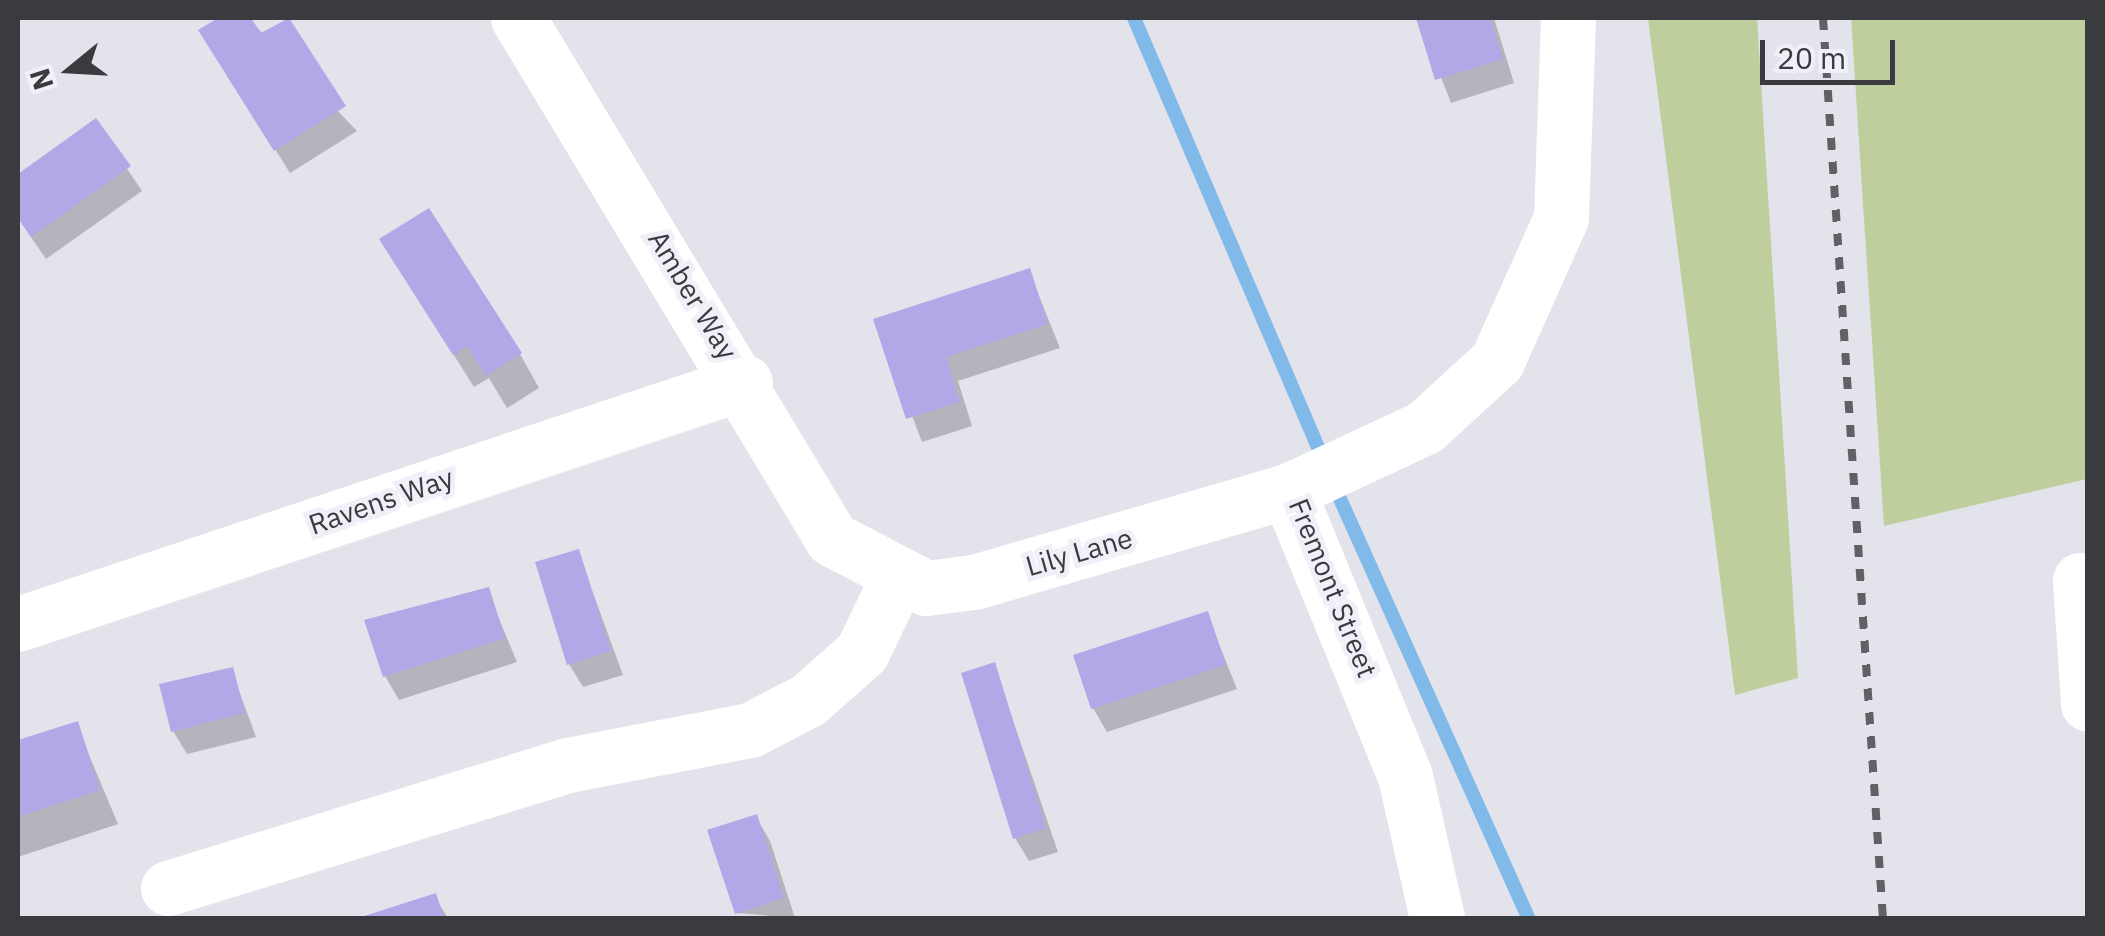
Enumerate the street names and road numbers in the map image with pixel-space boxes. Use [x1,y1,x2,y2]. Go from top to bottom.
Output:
street label: Amber Way [641,224,745,366]
street label: Ravens Way [304,461,458,541]
street label: Fremont Street [1282,494,1384,682]
street label: Lily Lane [1022,521,1136,583]

